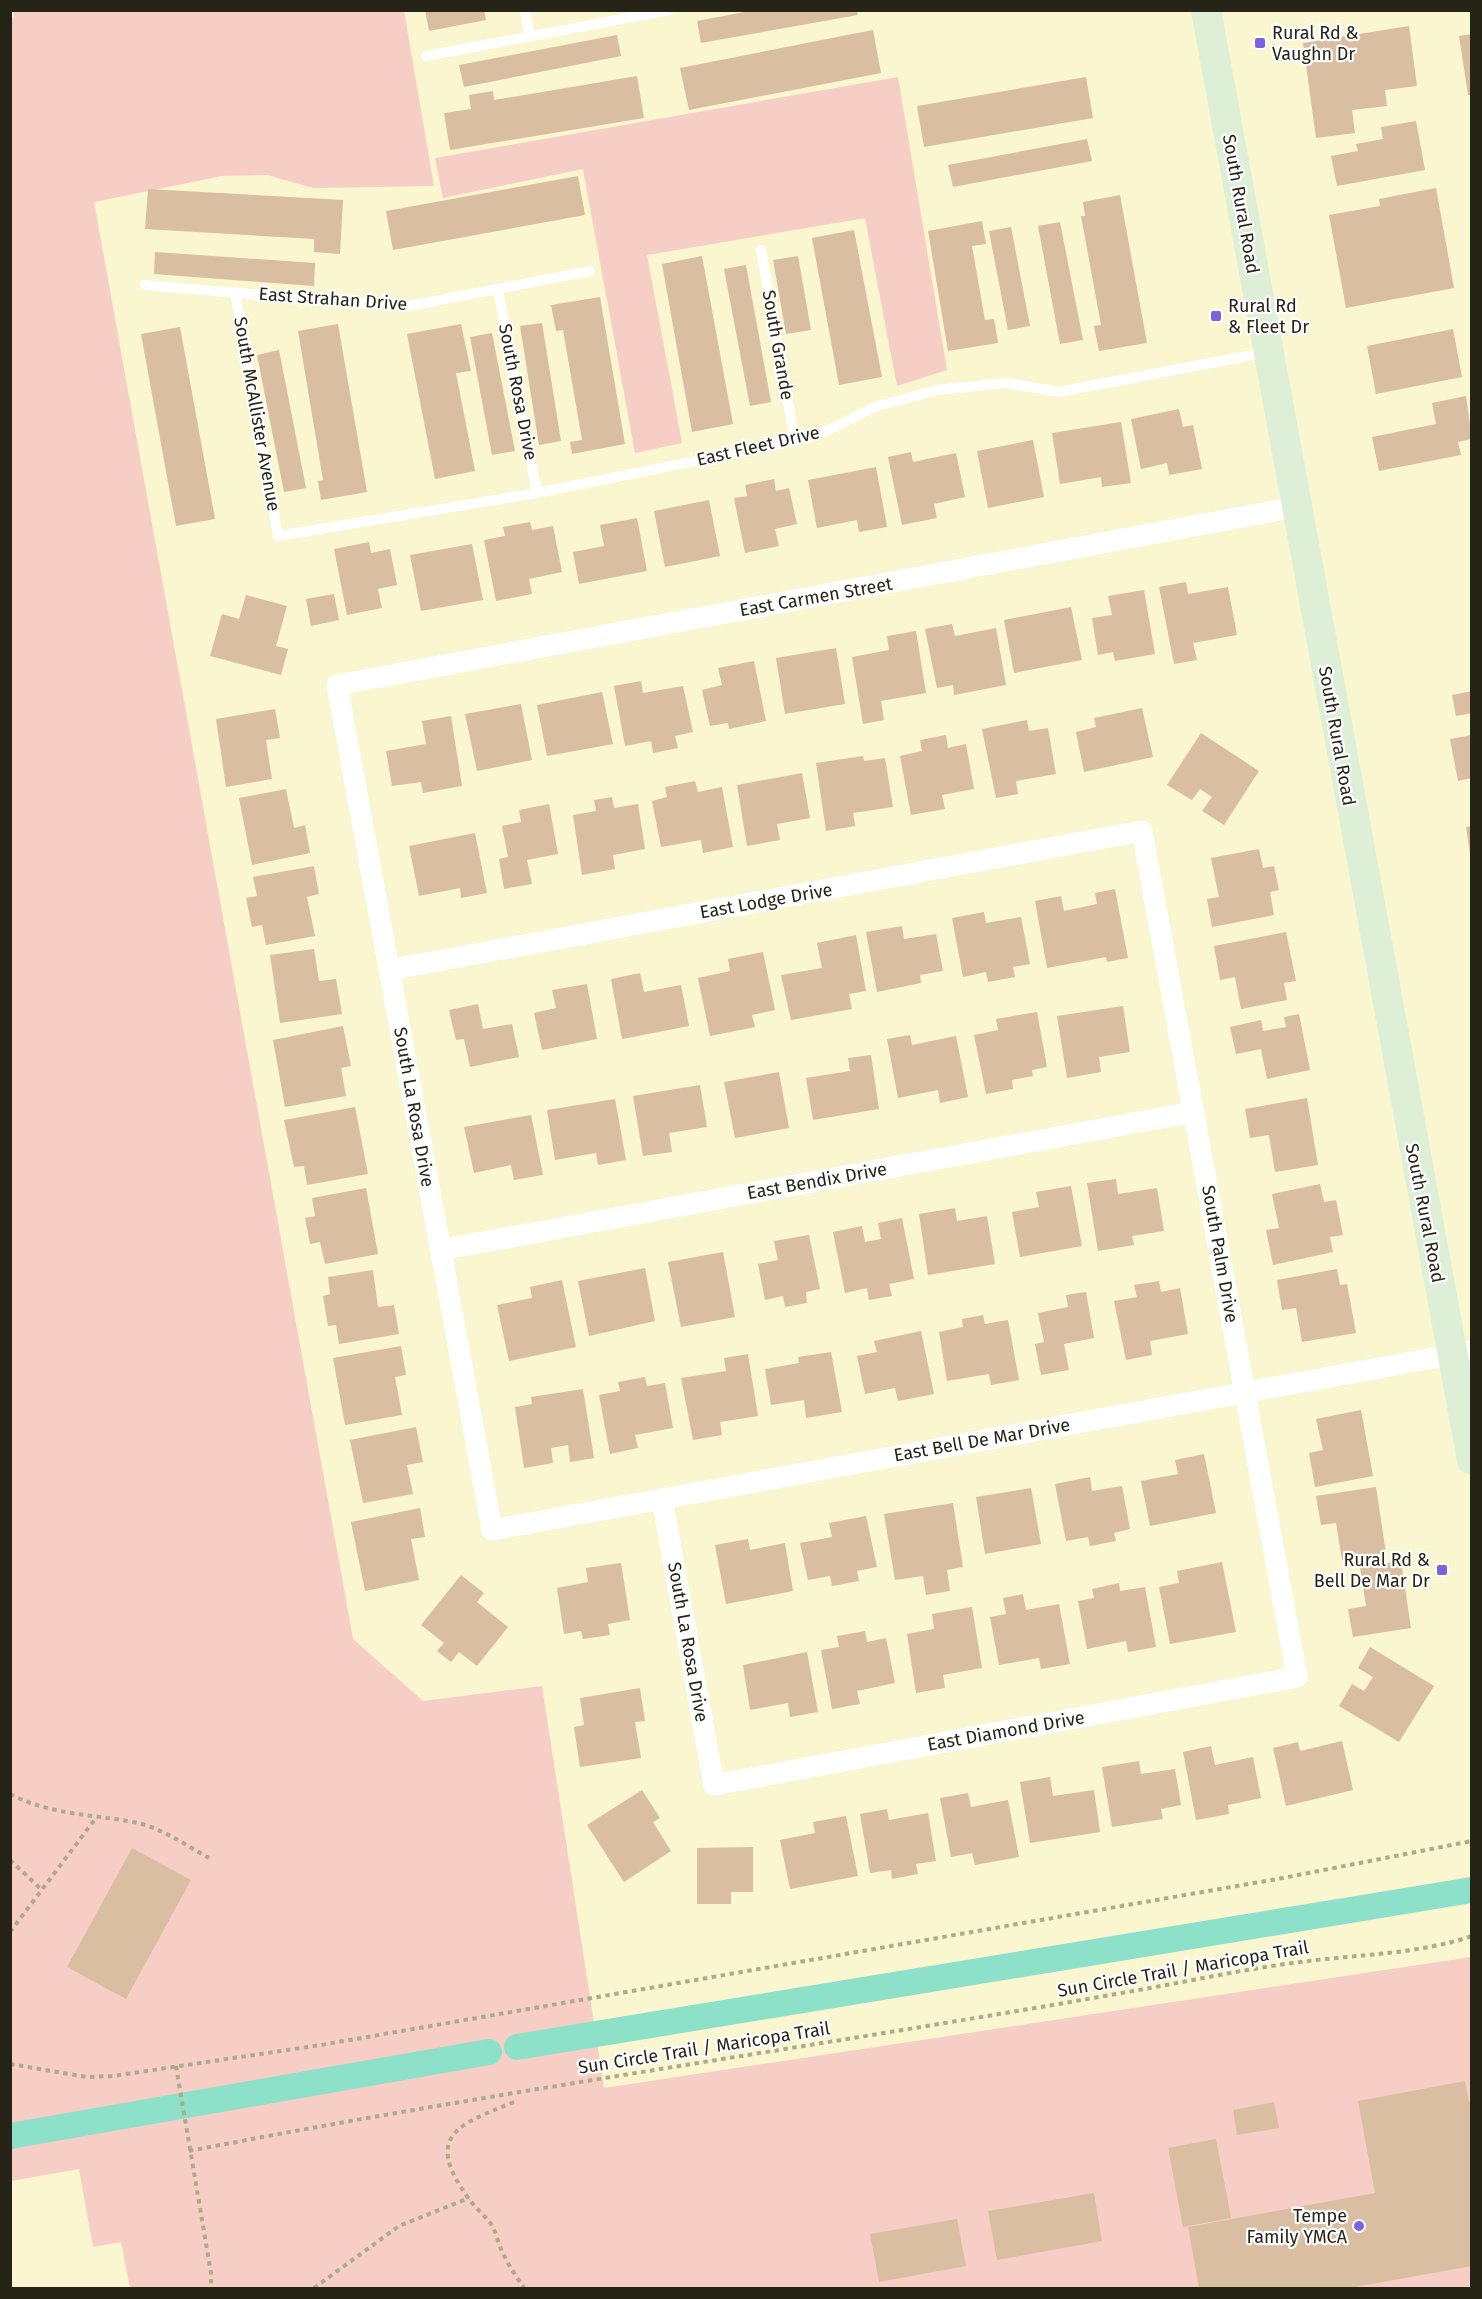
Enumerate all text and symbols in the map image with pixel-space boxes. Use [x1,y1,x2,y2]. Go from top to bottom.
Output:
place label: Rural Rd & Vaughn Dr [1272,22,1359,65]
marker: Rural Rd & Vaughn Dr [1253,36,1267,50]
street label: South Rural Road [1218,132,1264,276]
street label: East Strahan Drive [258,283,408,315]
street label: South Grande [758,288,798,402]
place label: Rural Rd & Fleet Dr [1228,295,1309,338]
marker: Rural Rd & Fleet Dr [1209,309,1223,323]
street label: South McAllister Avenue [229,315,285,513]
street label: South Rosa Drive [494,322,542,462]
street label: East Fleet Drive [694,421,822,471]
street label: East Carmen Street [738,573,895,621]
street label: South Rural Road [1314,664,1360,808]
street label: East Lodge Drive [698,879,834,923]
street label: South La Rosa Drive [389,1025,439,1189]
street label: South Rural Road [1401,1141,1449,1285]
street label: East Bendix Drive [745,1158,889,1204]
street label: South Palm Drive [1197,1183,1243,1325]
street label: East Bell De Mar Drive [892,1414,1072,1466]
place label: Rural Rd & Bell De Mar Dr [1314,1549,1430,1592]
street label: South La Rosa Drive [663,1560,713,1724]
marker: Rural Rd & Bell De Mar Dr [1435,1563,1449,1577]
street label: East Diamond Drive [926,1706,1086,1756]
street label: Sun Circle Trail / Maricopa Trail [1056,1936,1310,2002]
street label: Sun Circle Trail / Maricopa Trail [577,2017,831,2079]
place label: Tempe Family YMCA [1246,2205,1348,2248]
marker: Tempe Family YMCA [1352,2219,1366,2233]

